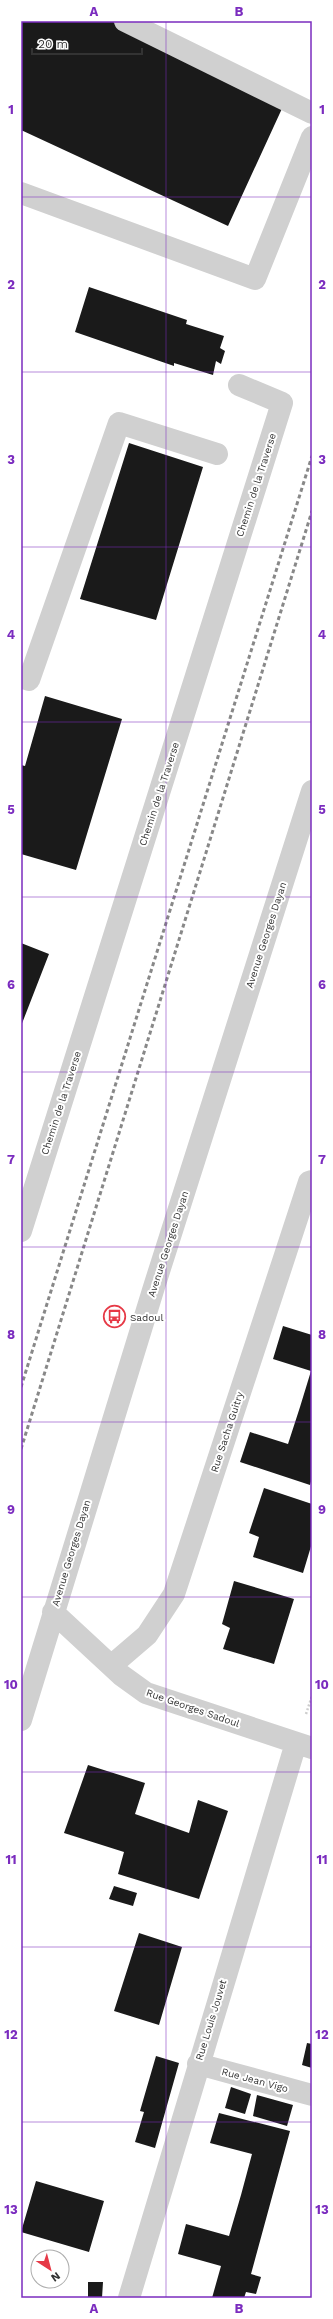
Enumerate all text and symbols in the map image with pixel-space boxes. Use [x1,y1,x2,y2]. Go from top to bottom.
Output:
text: A [90,4,99,19]
text: B [235,4,244,19]
scale bar [32,30,142,56]
text: 20 m [38,37,68,51]
text: 1 [8,102,14,117]
text: 1 [319,102,325,117]
text: 2 [7,277,15,292]
text: 2 [318,277,326,292]
street label: Chemin de la Traverse [234,432,278,538]
text: 3 [7,452,15,467]
text: 3 [318,452,326,467]
text: 4 [7,627,16,642]
text: 4 [318,627,327,642]
street label: Chemin de la Traverse [137,741,181,847]
text: 5 [7,802,15,817]
text: 5 [318,802,326,817]
street label: Avenue Georges Dayan [244,881,288,989]
text: 6 [7,977,15,992]
text: 6 [318,977,326,992]
street label: Chemin de la Traverse [39,1050,83,1156]
text: 7 [7,1152,15,1167]
text: 7 [318,1152,326,1167]
street label: Avenue Georges Dayan [146,1190,190,1298]
bus stop icon: Sadoul [102,1304,128,1330]
place label: Sadoul [130,1312,163,1323]
text: 8 [7,1327,15,1342]
text: 8 [318,1327,326,1342]
street label: Rue Sacha Guitry [209,1390,245,1474]
street label: Avenue Georges Dayan [50,1498,92,1608]
text: 9 [7,1502,15,1517]
text: 9 [318,1502,326,1517]
text: 10 [4,1677,18,1692]
text: 10 [315,1677,329,1692]
street label: Rue Georges Sadoul [145,1687,241,1729]
text: 11 [5,1852,17,1867]
text: 11 [316,1852,328,1867]
street label: Rue Louis Jouvet [193,1978,229,2062]
text: 12 [4,2027,18,2042]
text: 12 [315,2027,329,2042]
street label: Rue Jean Vigo [221,2066,289,2094]
text: 13 [4,2202,18,2217]
text: 13 [315,2202,329,2217]
north arrow [30,2249,70,2289]
text: N [48,2269,63,2284]
text: A [90,2301,99,2316]
text: B [235,2301,244,2316]

